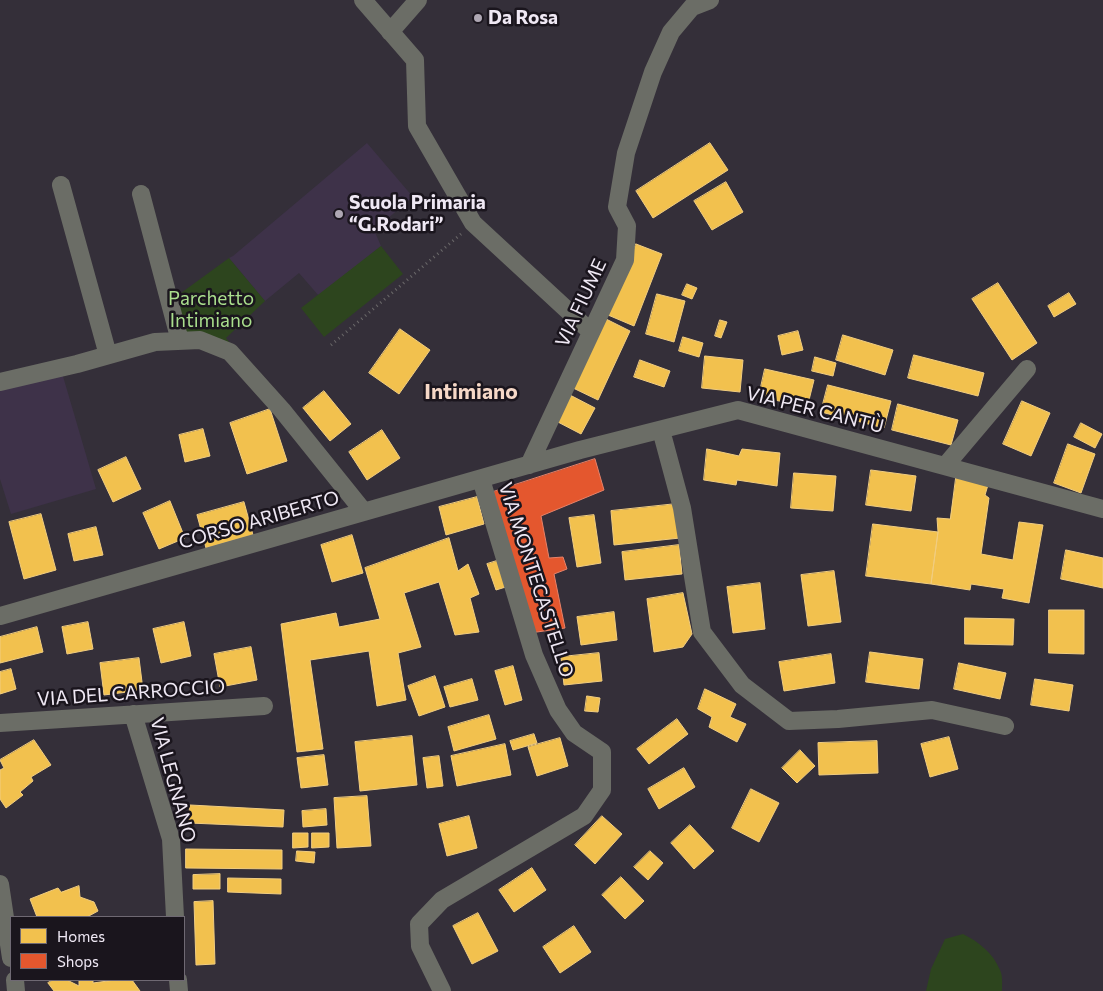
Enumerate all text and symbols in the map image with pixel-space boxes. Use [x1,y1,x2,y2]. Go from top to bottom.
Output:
place label: Da Rosa [488,7,558,29]
marker: Da Rosa [472,12,484,24]
place label: Scuola Primaria “G.Rodari” [349,192,486,236]
marker: Scuola Primaria “G.Rodari” [333,208,345,220]
street label: VIA FIUME [551,255,611,351]
park label: Parchetto Intimiano [168,288,254,332]
district label: Intimiano [424,379,518,405]
street label: VIA PER CANTÙ [744,382,886,438]
street label: VIA MONTECASTELLO [494,480,578,680]
street label: CORSO ARIBERTO [176,486,342,554]
street label: VIA DEL CARROCCIO [36,675,226,711]
street label: VIA LEGNANO [145,715,201,845]
legend [10,916,185,981]
text: Homes [57,927,105,945]
text: Shops [57,952,99,970]

